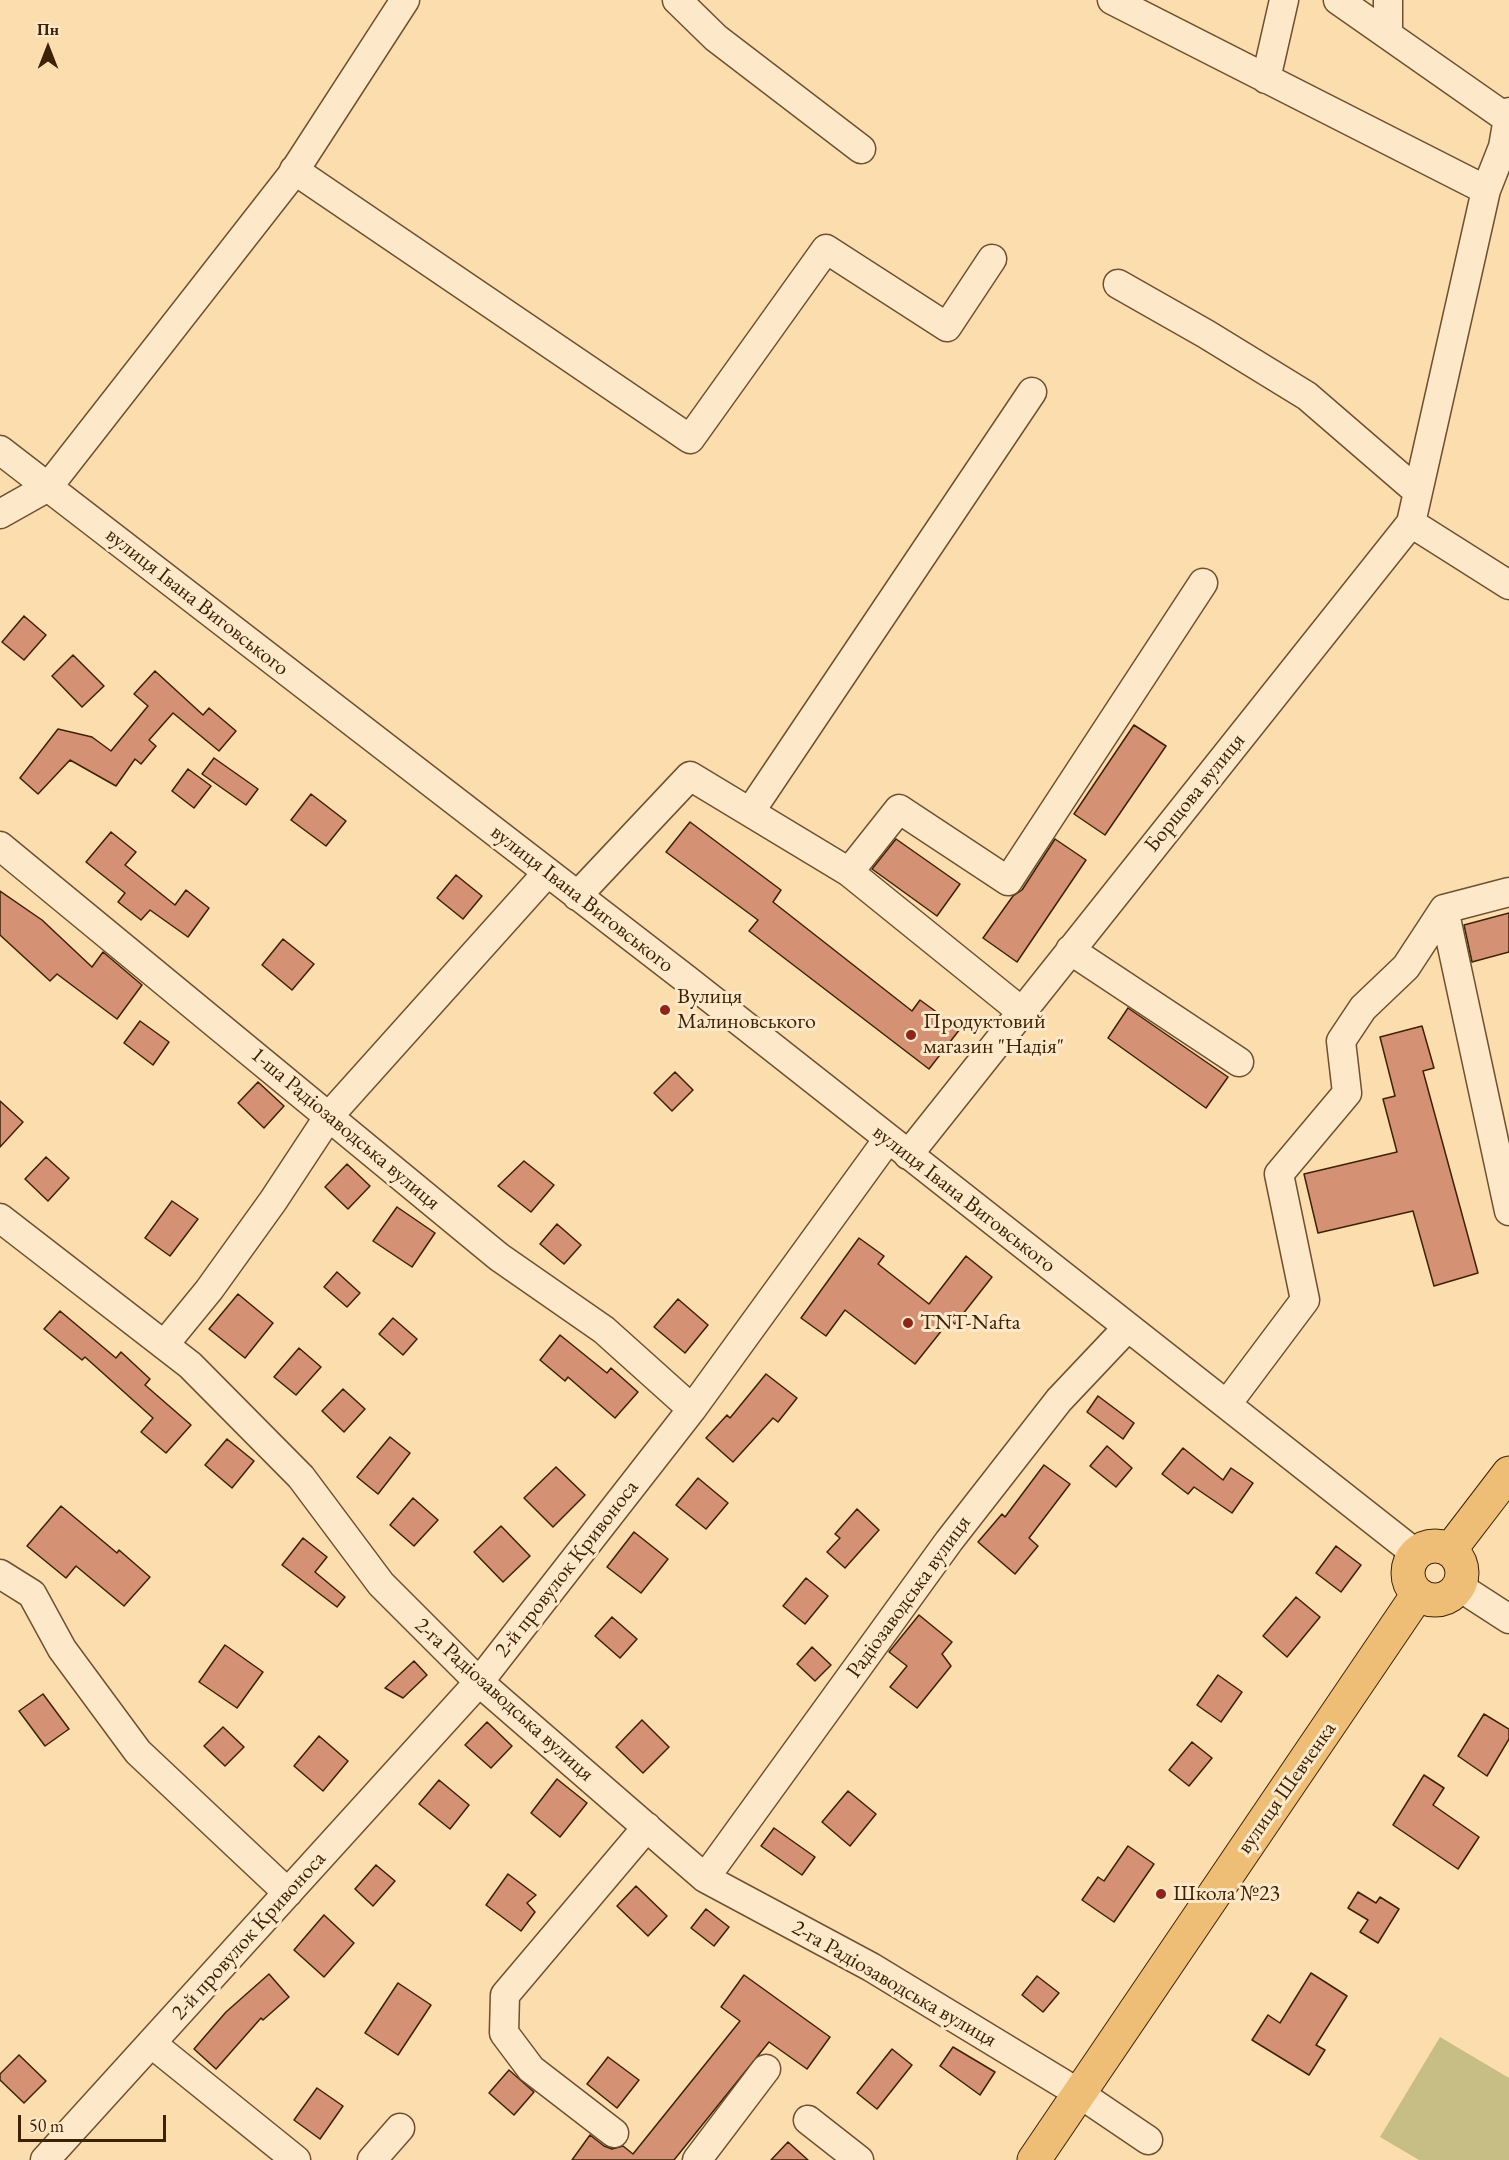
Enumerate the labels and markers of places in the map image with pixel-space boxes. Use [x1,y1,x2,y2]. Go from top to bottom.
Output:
place label: Вулиця Малиновського [677,984,816,1036]
marker: Вулиця Малиновського [658,1003,672,1017]
place label: Продуктовий магазин "Надія" [923,1009,1064,1060]
marker: Продуктовий магазин "Надія" [904,1028,918,1042]
place label: TNT-Nafta [920,1310,1020,1336]
marker: TNT-Nafta [901,1316,915,1330]
place label: Школа №23 [1173,1881,1280,1907]
marker: Школа №23 [1154,1887,1168,1901]

